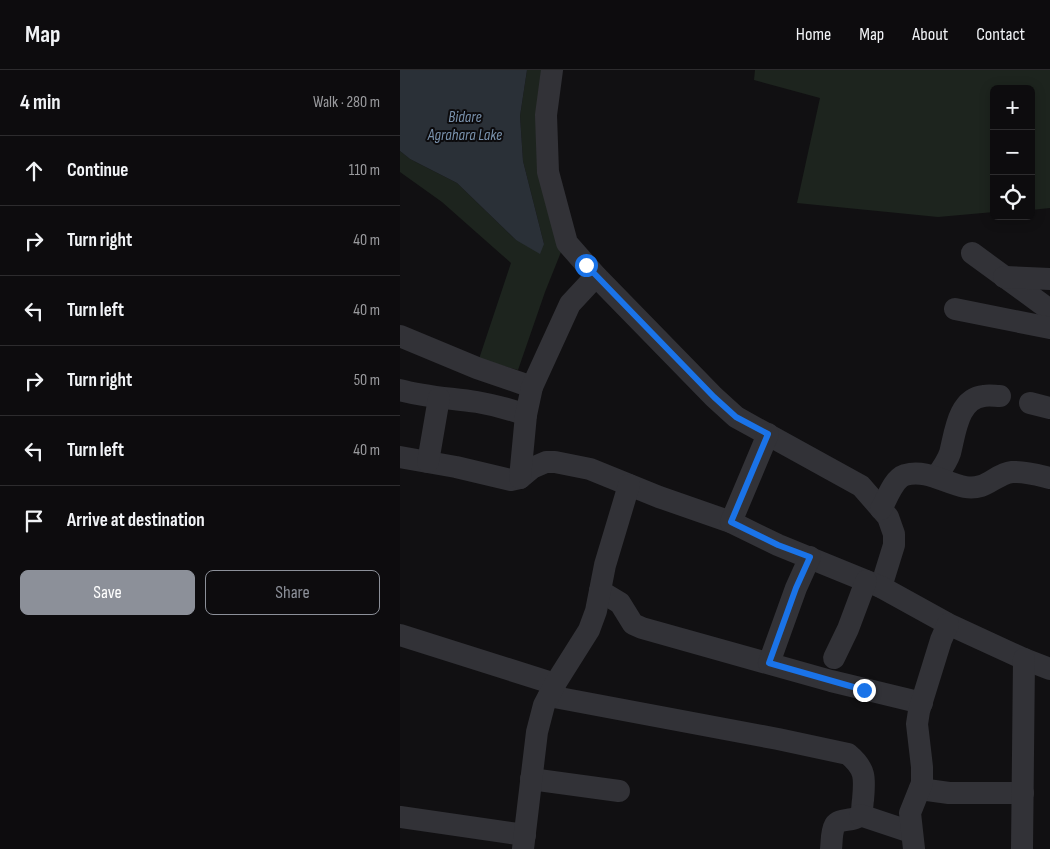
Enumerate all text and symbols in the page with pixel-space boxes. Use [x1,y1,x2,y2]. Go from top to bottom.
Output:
text: Map [25,20,60,49]
text: Home [796,24,831,45]
text: Map [859,24,884,45]
text: About [912,24,948,45]
text: Contact [976,24,1025,45]
map controls [990,85,1035,220]
button: + [990,85,1035,130]
text: 4 min [20,90,61,115]
text: Walk · 280 m [313,93,380,112]
water label: Bidare Agrahara Lake [427,108,502,145]
button: − [990,130,1035,175]
icon: ahead [20,157,48,185]
text: Continue [67,159,128,182]
text: 110 m [349,161,380,180]
button: locate [990,175,1035,220]
icon: right [20,227,48,255]
text: Turn right [67,229,132,252]
text: 40 m [353,231,380,250]
route start [575,254,598,277]
icon: left [20,297,48,325]
text: Turn left [67,299,124,322]
text: 40 m [353,301,380,320]
icon: right [20,367,48,395]
text: Turn right [67,369,132,392]
text: 50 m [354,371,380,390]
icon: left [20,437,48,465]
text: Turn left [67,439,124,462]
text: 40 m [353,441,380,460]
icon: arrive [20,507,48,535]
text: Arrive at destination [67,509,205,532]
button: Save [20,570,195,615]
button: Share [205,570,380,615]
route end [853,679,876,702]

